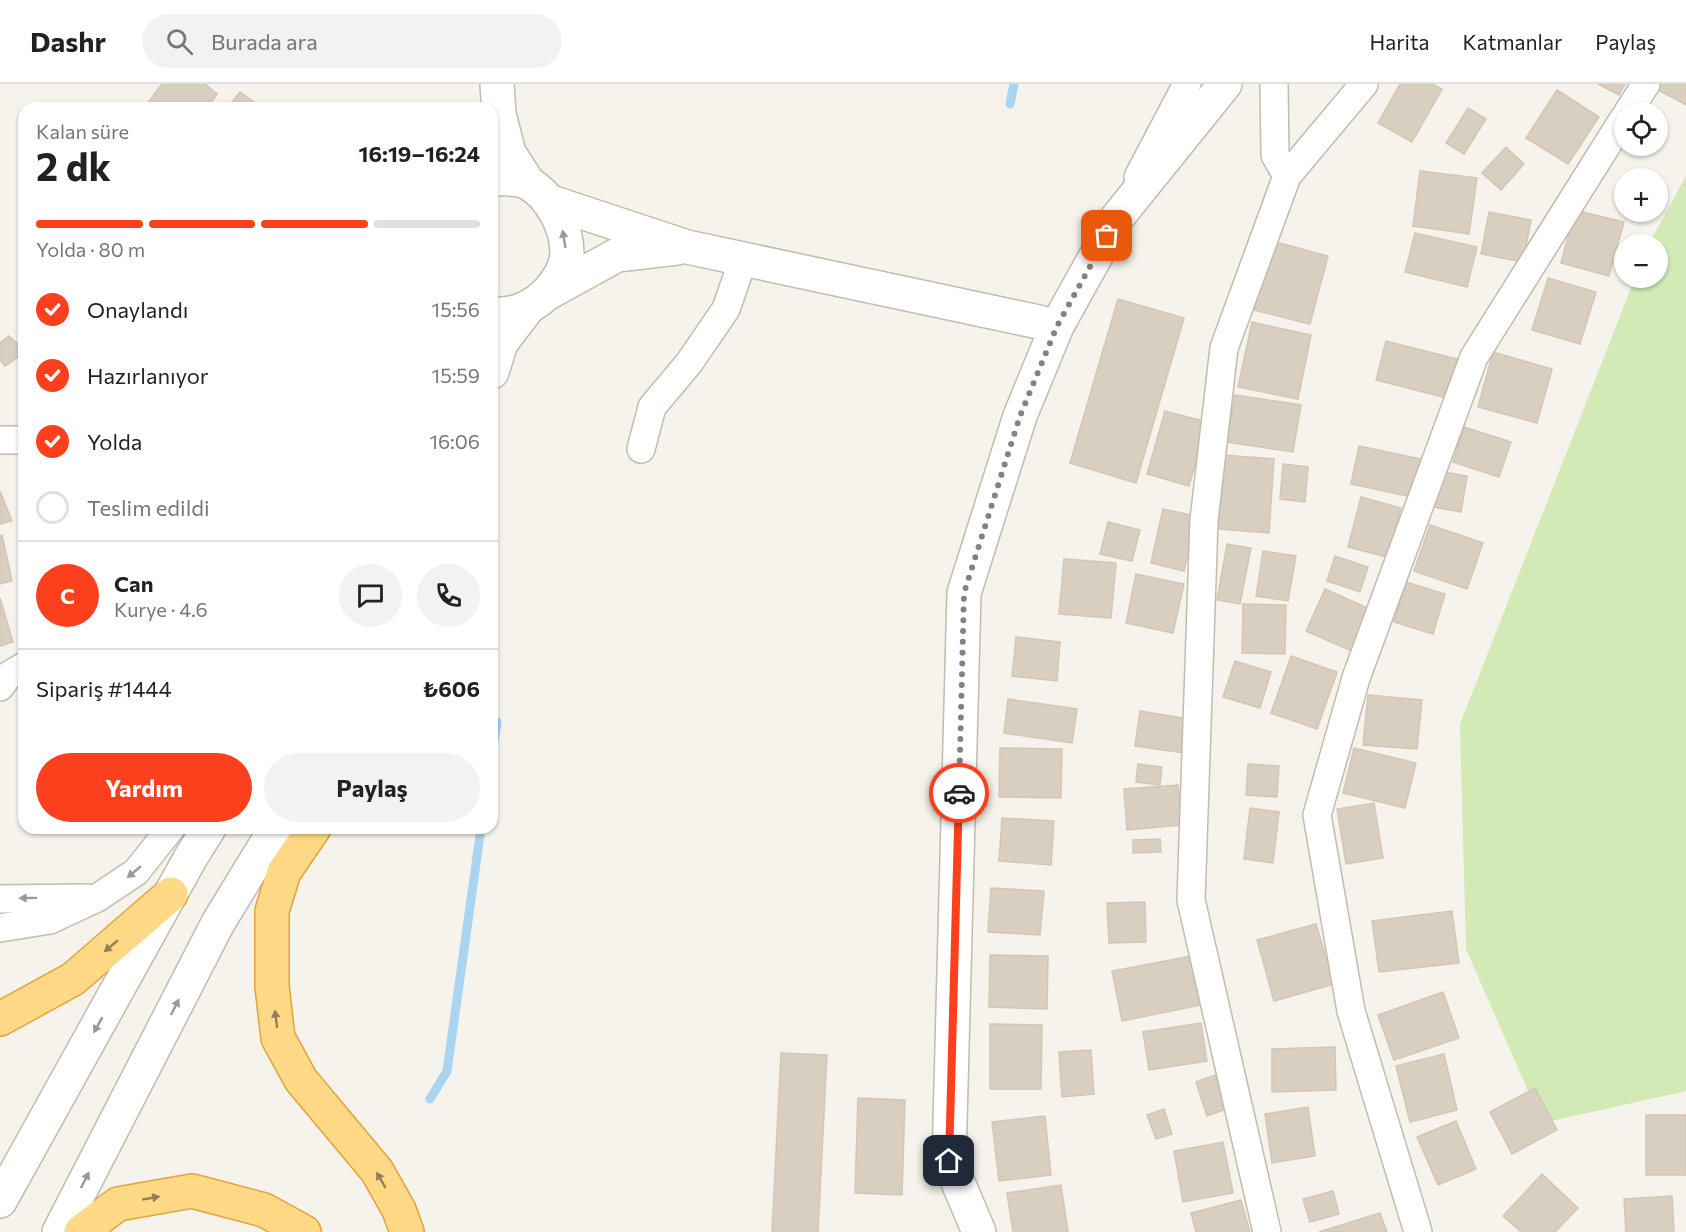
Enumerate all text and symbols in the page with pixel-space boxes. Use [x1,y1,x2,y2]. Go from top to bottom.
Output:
search box [142,14,562,68]
text: Dashr [30,24,106,58]
icon: search [163,25,196,58]
text: Burada ara [211,28,318,55]
text: Harita [1369,29,1430,54]
text: Katmanlar [1463,29,1562,54]
text: Paylaş [1595,29,1656,54]
map controls [1614,102,1668,288]
button: locate [1614,102,1668,156]
text: Kalan süre [36,119,129,143]
text: 16:19–16:24 [359,140,480,167]
text: 2 dk [36,141,111,189]
button: + [1614,168,1668,222]
pin [1081,210,1132,261]
icon: bag [1090,219,1123,252]
one-way arrow [560,229,569,248]
button: − [1614,234,1668,288]
text: Yolda · 80 m [36,237,145,261]
icon: check [36,293,69,326]
text: Onaylandı [87,296,188,323]
text: 15:56 [432,297,480,321]
icon: check [36,359,69,392]
text: Hazırlanıyor [87,362,209,389]
text: 15:59 [432,363,480,387]
icon: check [36,425,69,458]
text: Yolda [87,428,142,455]
text: 16:06 [429,429,480,453]
text: Teslim edildi [87,494,210,521]
button: chat [339,564,402,627]
button: phone [417,564,480,627]
text: Can [114,570,153,597]
text: C [60,582,75,609]
text: Kurye · 4.6 [114,597,208,621]
text: Sipariş #1444 [36,675,172,702]
text: ₺606 [422,675,480,702]
button: Yardım [36,753,252,822]
button: Paylaş [264,753,480,822]
courier [929,763,989,823]
icon: car [943,777,976,810]
one-way arrow [126,866,142,879]
one-way arrow [18,894,37,903]
one-way arrow [104,939,119,952]
one-way arrow [170,998,179,1015]
one-way arrow [271,1009,280,1028]
one-way arrow [93,1017,103,1034]
pin [923,1135,974,1186]
icon: home [932,1144,965,1177]
one-way arrow [80,1171,90,1189]
one-way arrow [377,1171,387,1188]
one-way arrow [142,1193,161,1202]

